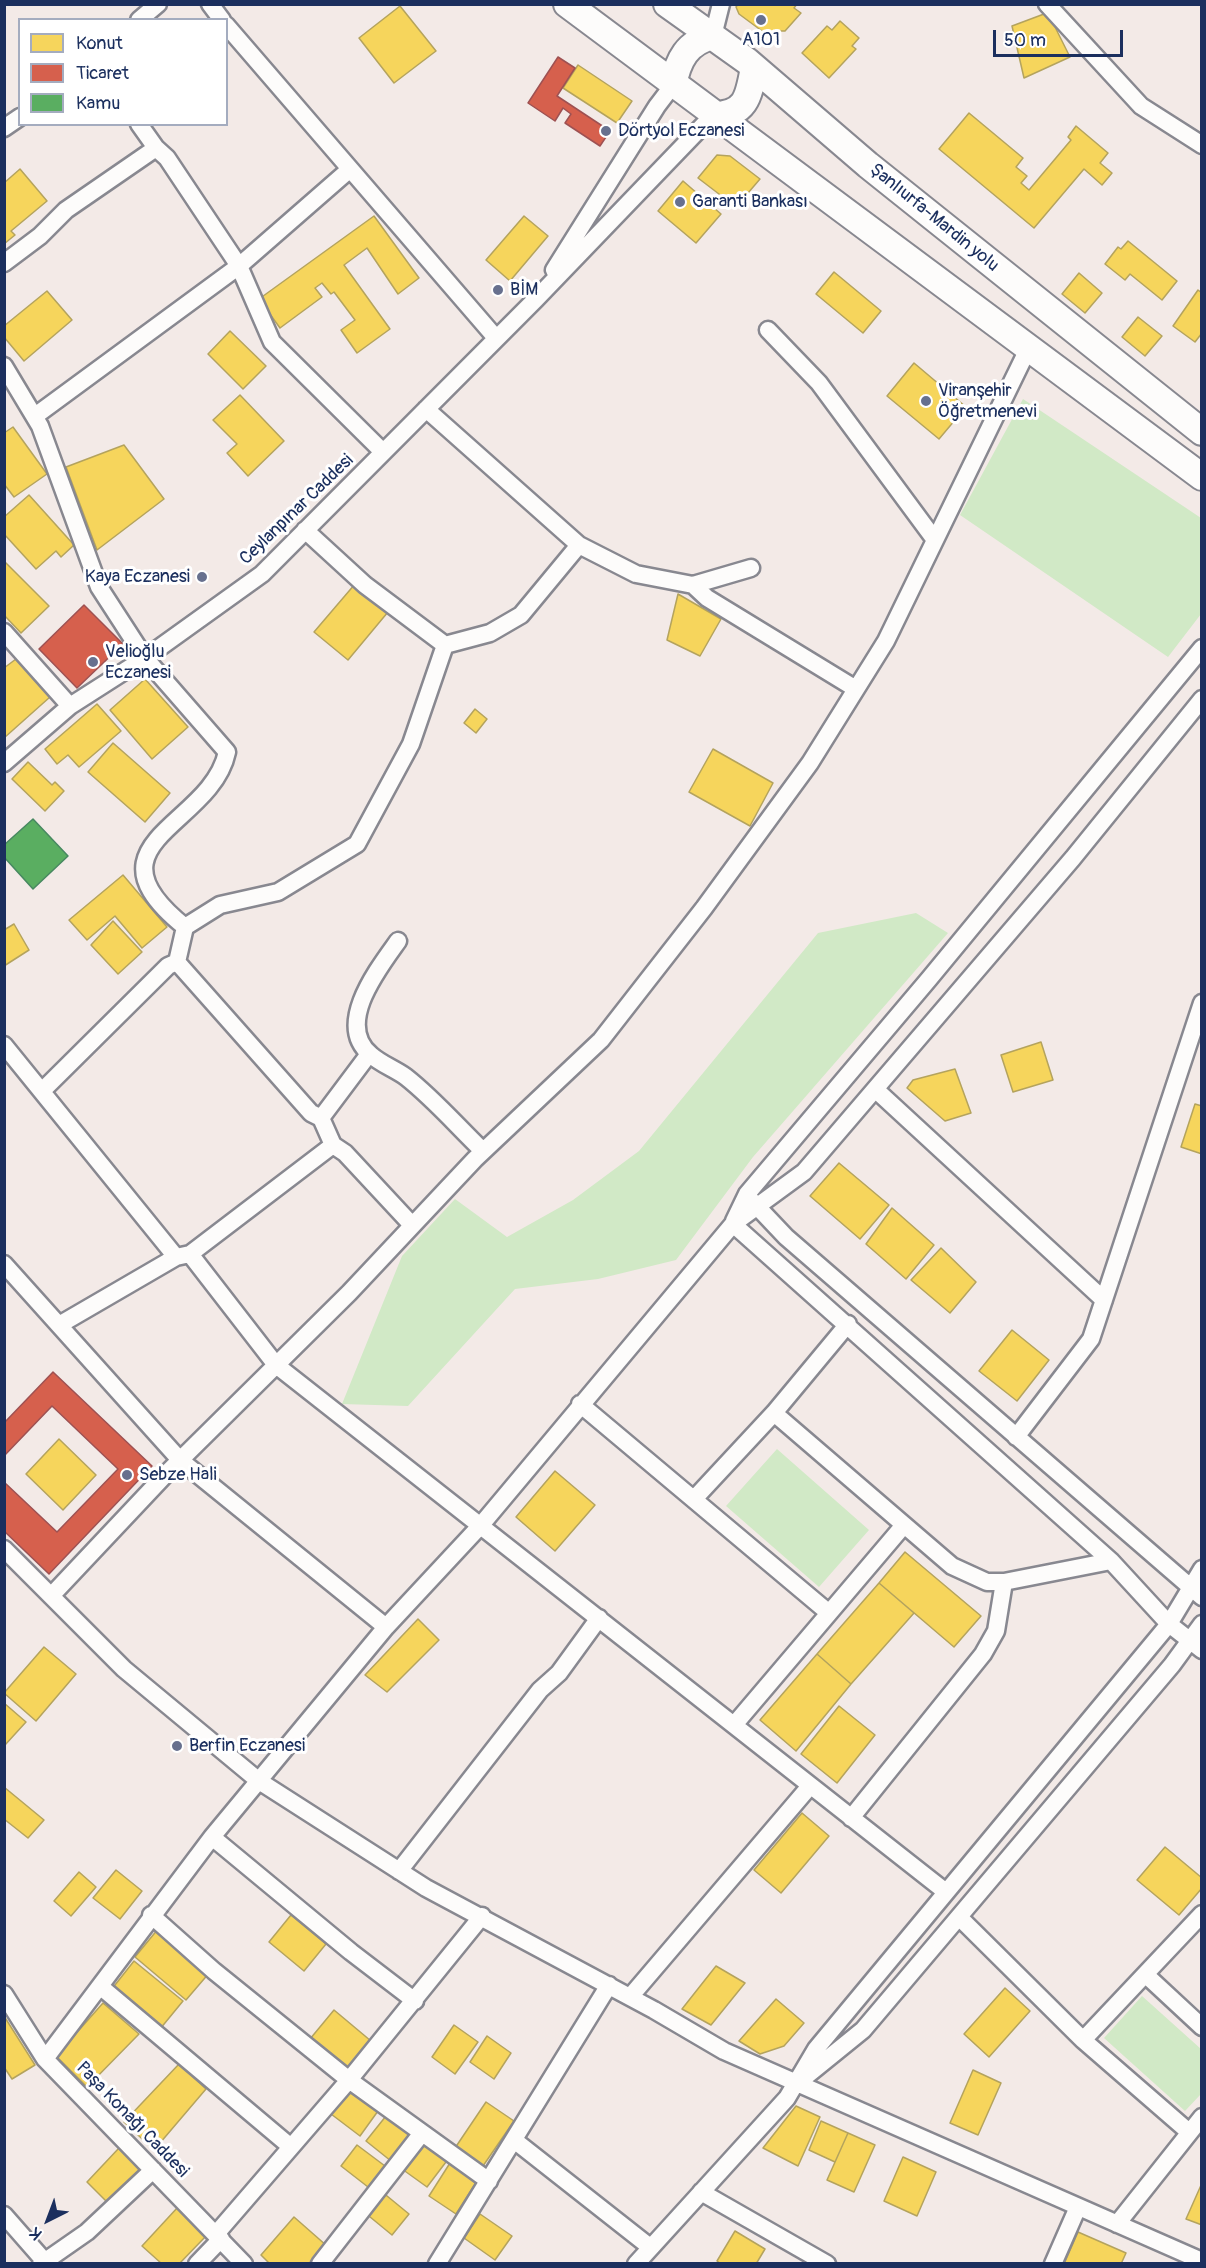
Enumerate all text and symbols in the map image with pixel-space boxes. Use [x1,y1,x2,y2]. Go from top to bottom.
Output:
marker: A101 [754,13,768,27]
legend [18,18,228,126]
scale bar [996,18,1126,56]
place label: A101 [742,29,780,51]
text: 50 m [1004,29,1046,52]
text: Konut [76,32,123,55]
text: Ticaret [76,62,129,85]
text: Kamu [76,92,120,115]
place label: Dörtyol Eczanesi [618,120,744,142]
marker: Dörtyol Eczanesi [599,124,613,138]
street label: Şanlıurfa-Mardin yolu [865,159,1003,277]
place label: Garanti Bankası [692,191,808,213]
marker: Garanti Bankası [673,195,687,209]
place label: BİM [510,279,538,301]
marker: BİM [491,283,505,297]
place label: Viranşehir Öğretmenevi [938,380,1037,422]
marker: Viranşehir Öğretmenevi [919,394,933,408]
street label: Ceylanpınar Caddesi [236,450,358,570]
place label: Kaya Eczanesi [85,566,190,588]
marker: Kaya Eczanesi [195,570,209,584]
place label: Velioğlu Eczanesi [105,641,171,684]
marker: Velioğlu Eczanesi [86,655,100,669]
place label: Sebze Hali [139,1464,217,1486]
marker: Sebze Hali [120,1468,134,1482]
place label: Berfin Eczanesi [189,1735,305,1757]
marker: Berfin Eczanesi [170,1739,184,1753]
street label: Paşa Konağı Caddesi [71,2058,193,2182]
north arrow [18,2190,78,2250]
text: K [26,2223,46,2244]

